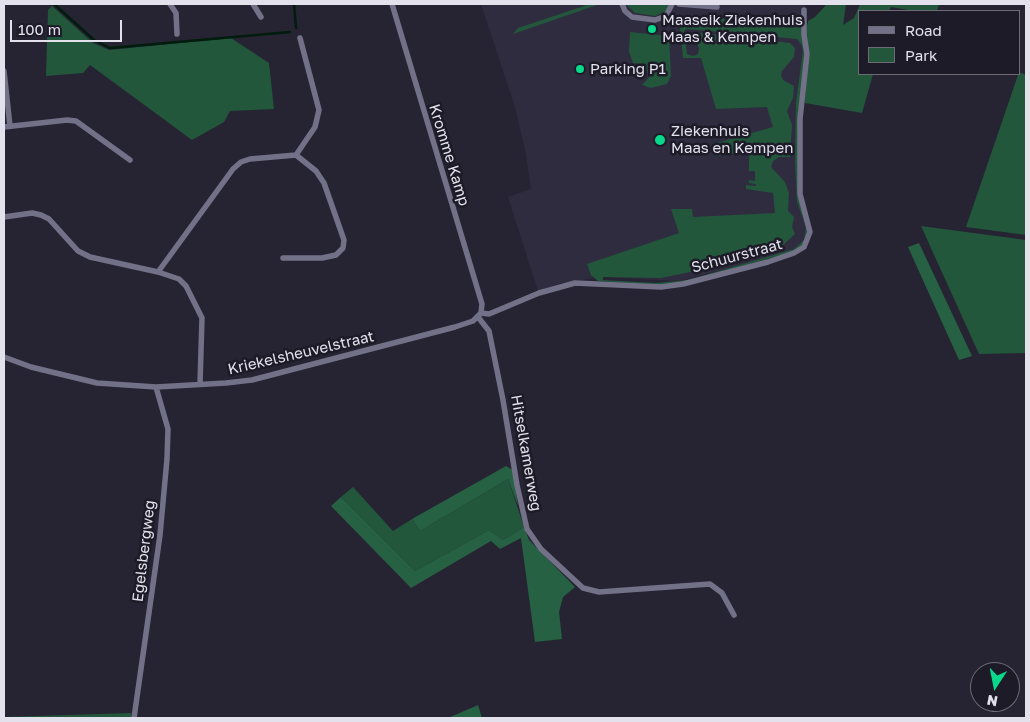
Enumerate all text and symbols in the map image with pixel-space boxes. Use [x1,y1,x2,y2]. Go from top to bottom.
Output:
scale bar [12,10,125,42]
legend [858,10,1020,75]
place label: Maaseik Ziekenhuis Maas & Kempen [662,11,803,46]
text: 100 m [18,20,61,38]
text: Road [905,21,942,39]
marker: Maaseik Ziekenhuis Maas & Kempen [646,23,658,35]
text: Park [905,46,937,64]
place label: Parking P1 [590,60,666,78]
marker: Parking P1 [574,63,586,75]
street label: Kromme Kamp [425,102,473,208]
place label: Ziekenhuis Maas en Kempen [671,122,793,157]
marker: Ziekenhuis Maas en Kempen [653,133,667,147]
street label: Schuurstraat [690,235,784,277]
street label: Kriekelsheuvelstraat [226,327,376,379]
street label: Hitselkamerweg [507,393,545,513]
street label: Egelsbergweg [129,499,159,603]
north arrow [970,662,1020,712]
text: N [985,692,999,711]

